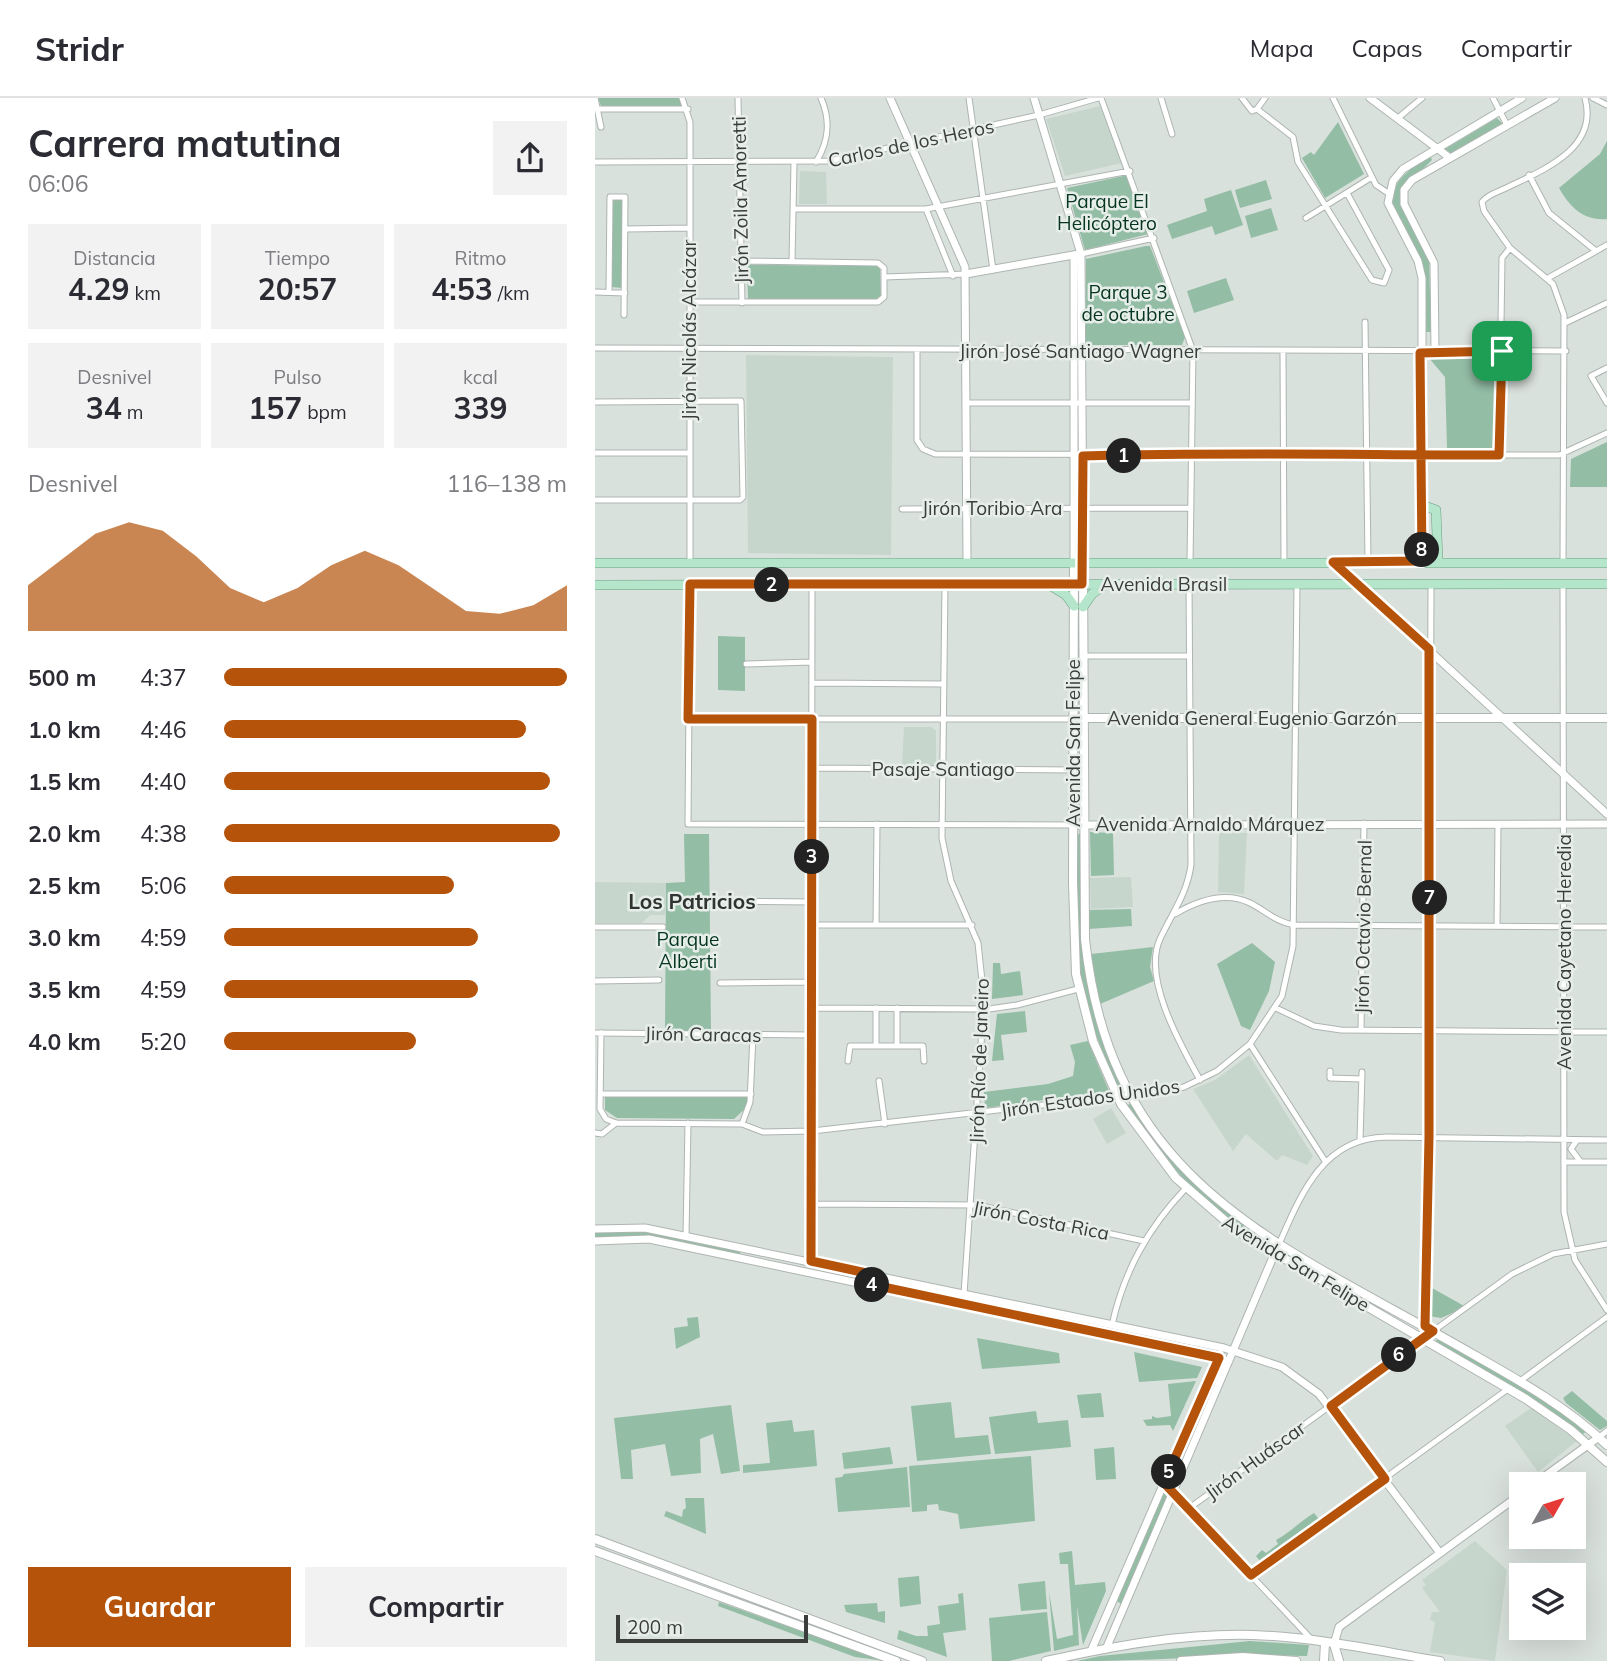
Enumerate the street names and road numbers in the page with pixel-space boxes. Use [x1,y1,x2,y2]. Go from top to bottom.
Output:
street label: Carlos de los Heros [826,114,996,172]
street label: Jirón Zoila Amoretti [727,116,753,284]
street label: Jirón Nicolás Alcázar [677,239,701,420]
street label: Jirón José Santiago Wagner [959,339,1201,363]
street label: Jirón Toribio Ara [922,496,1062,520]
street label: Avenida Brasil [1101,572,1227,596]
street label: Avenida San Felipe [1061,659,1085,827]
street label: Avenida General Eugenio Garzón [1107,706,1397,730]
street label: Pasaje Santiago [871,757,1015,781]
street label: Avenida Arnaldo Márquez [1095,812,1325,836]
street label: Avenida Cayetano Heredia [1552,834,1576,1070]
street label: Jirón Octavio Bernal [1349,840,1377,1014]
street label: Jirón Río de Janeiro [964,978,994,1144]
street label: Jirón Caracas [644,1021,762,1047]
street label: Jirón Estados Unidos [999,1074,1181,1122]
street label: Jirón Costa Rica [971,1195,1111,1245]
street label: Avenida San Felipe [1218,1209,1374,1317]
street label: Jirón Huáscar [1200,1415,1310,1505]

